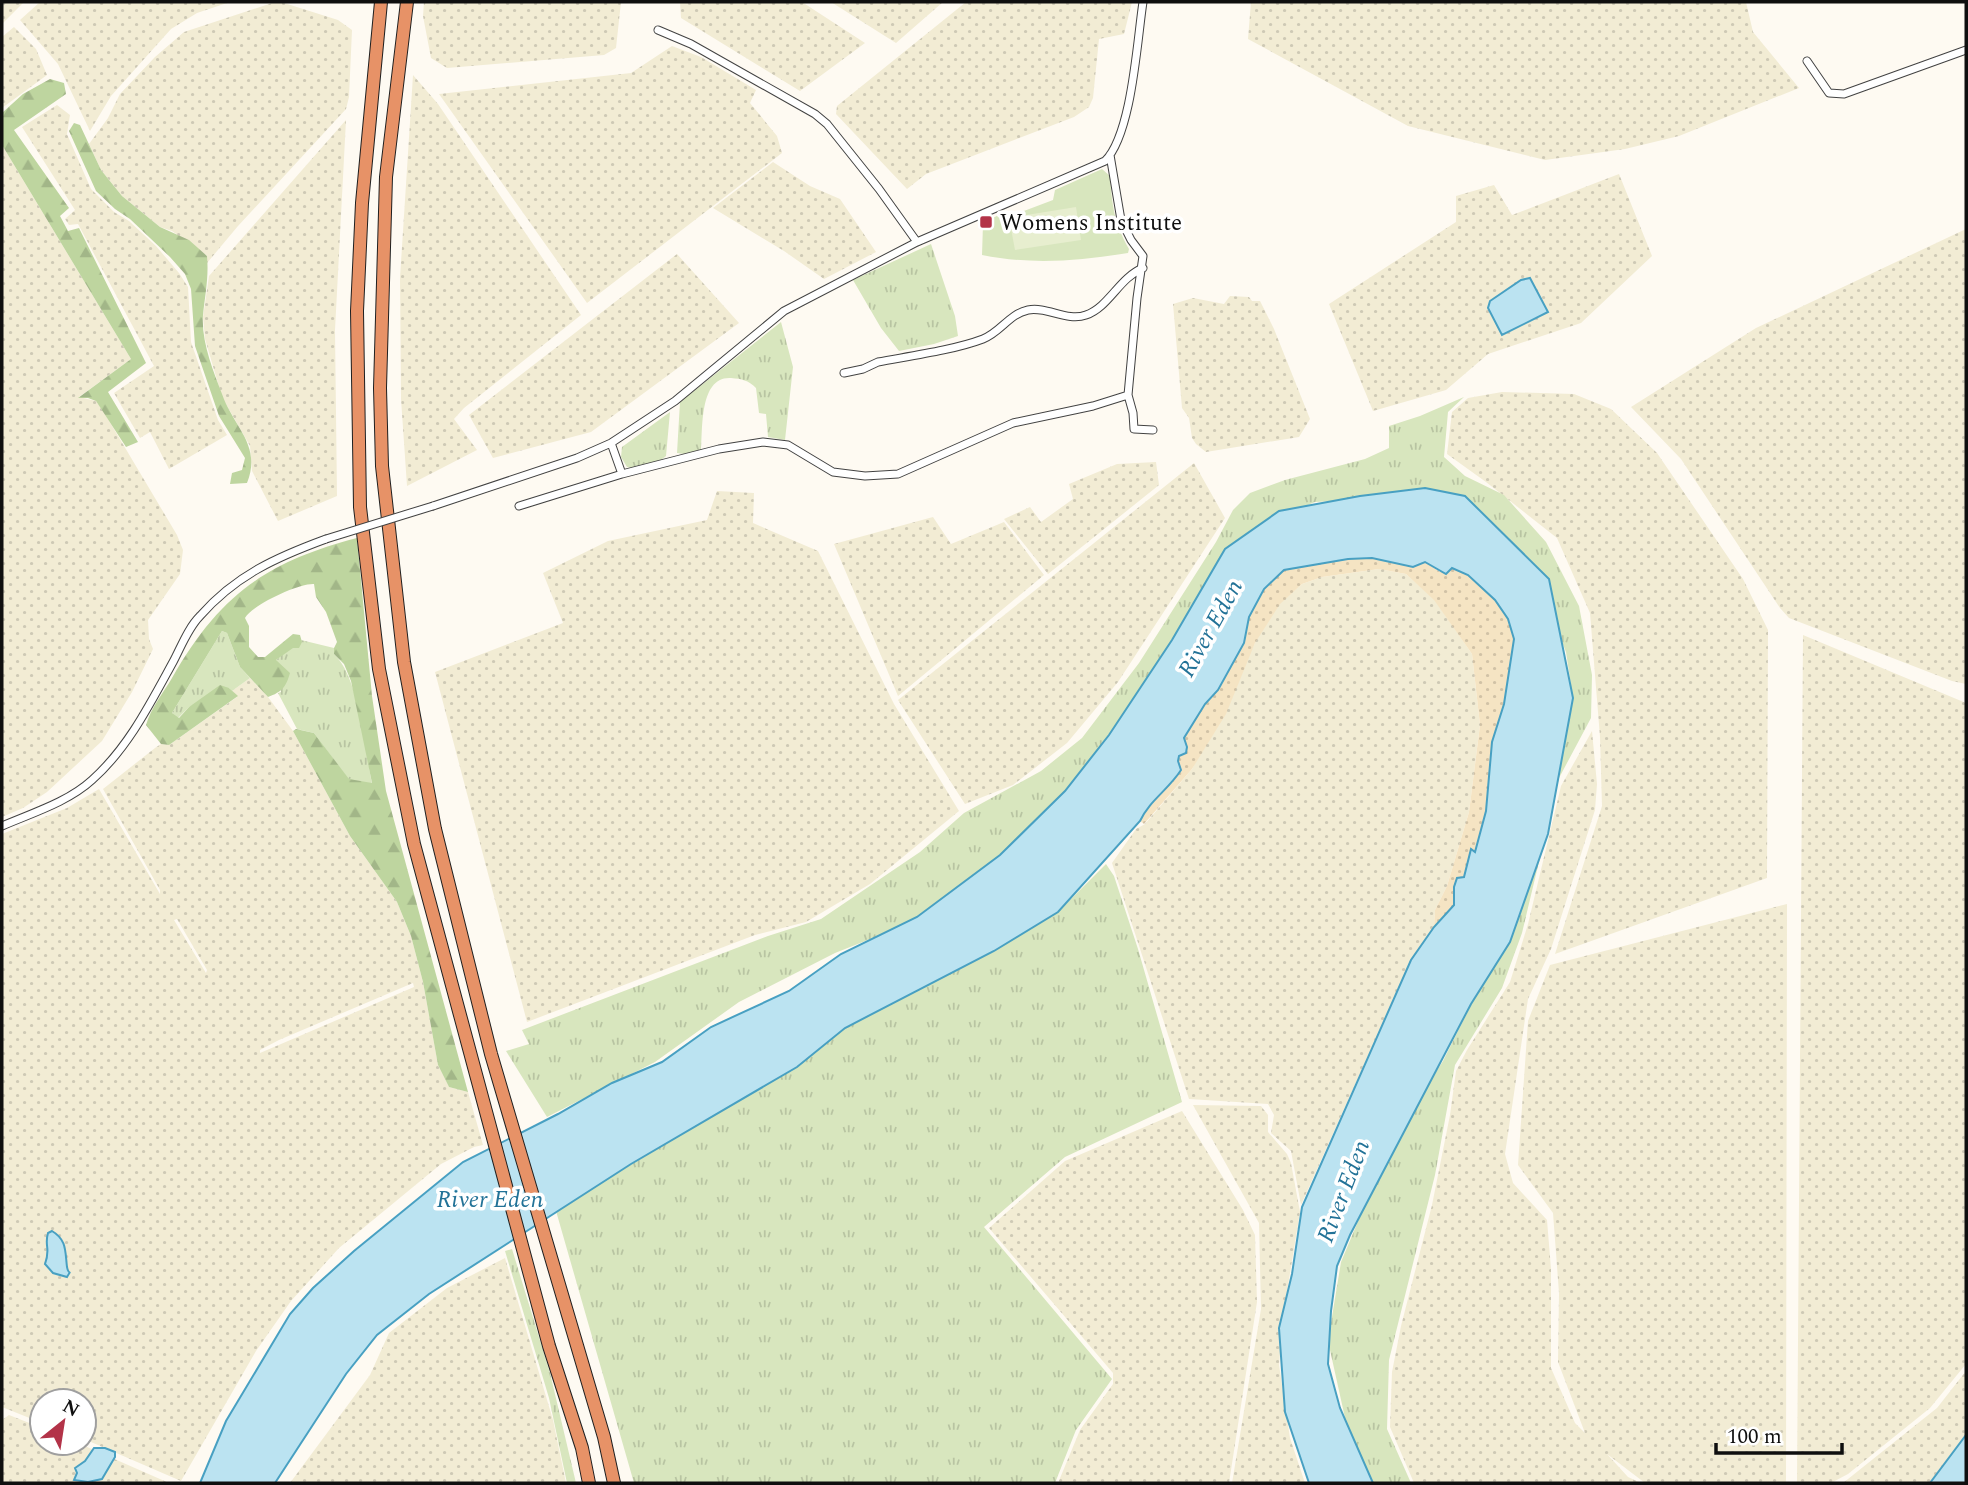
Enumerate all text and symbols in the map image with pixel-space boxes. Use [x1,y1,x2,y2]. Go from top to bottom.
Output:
place label: Womens Institute [1000,206,1182,241]
marker: Womens Institute [978,214,994,230]
water label: River Eden [1169,573,1253,684]
water label: River Eden [1308,1135,1380,1248]
water label: River Eden [436,1182,544,1218]
north arrow [28,1387,98,1457]
text: N [57,1392,85,1425]
scale bar [1716,1412,1842,1456]
text: 100 m [1727,1421,1782,1453]

